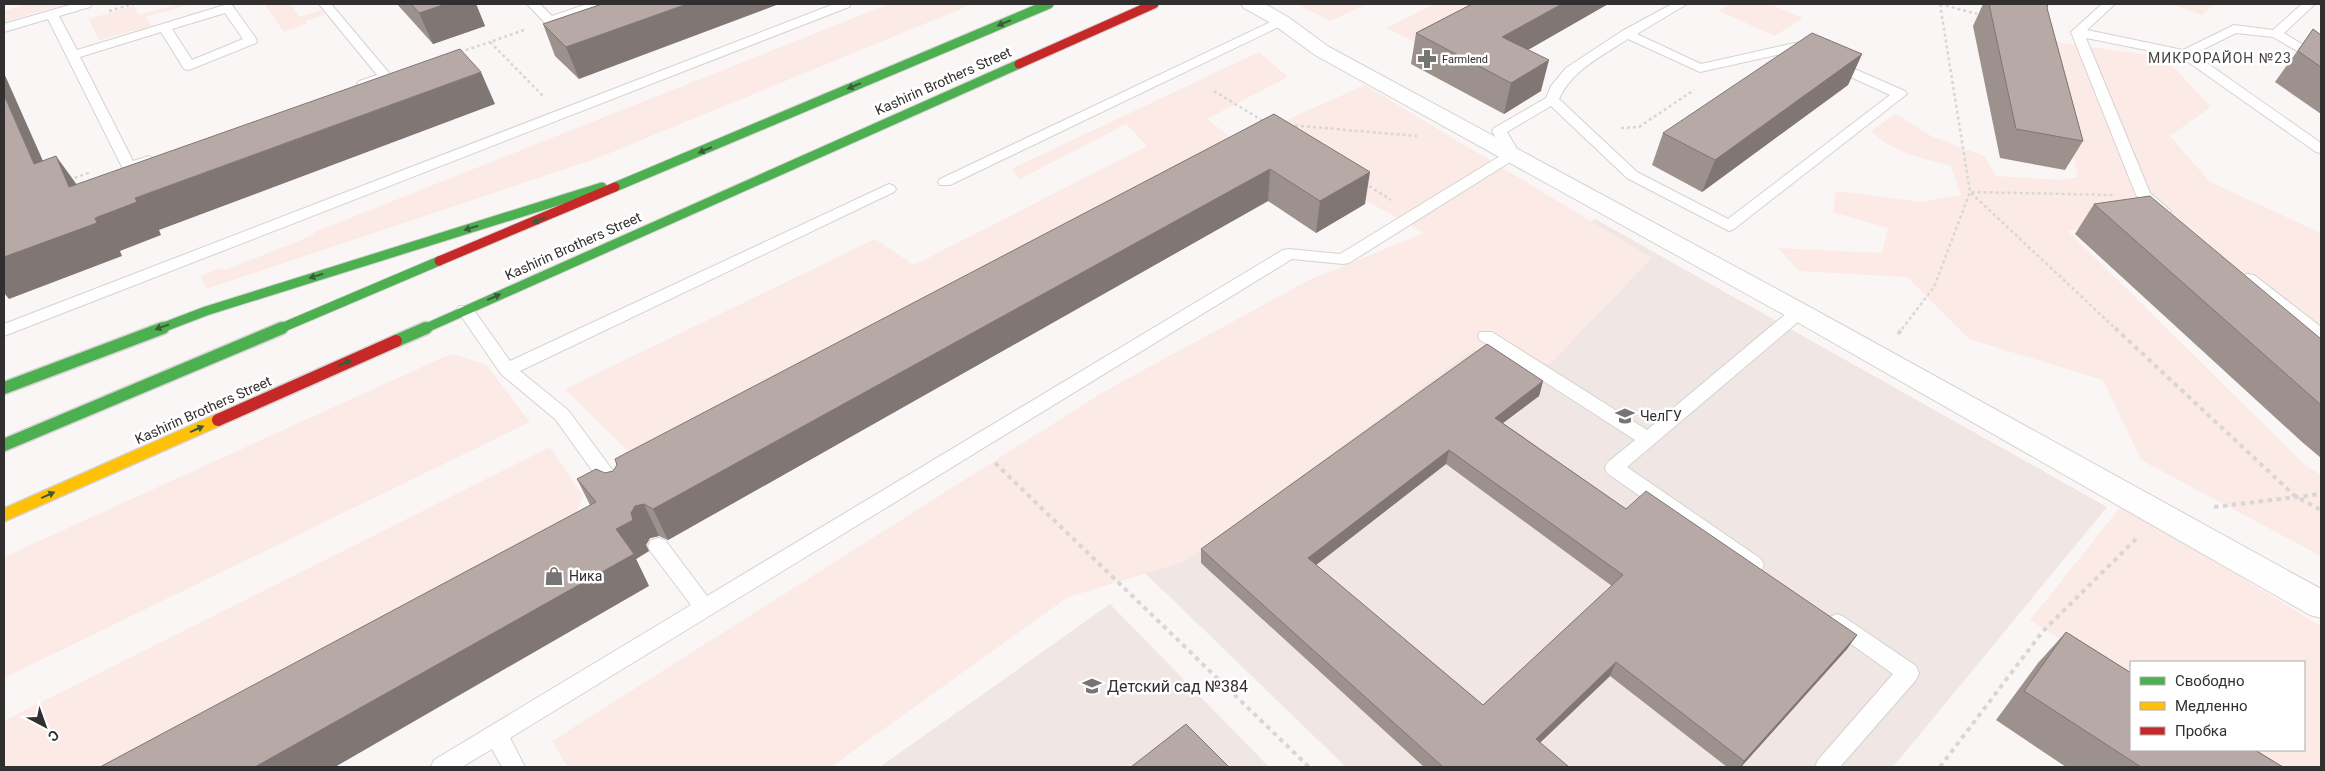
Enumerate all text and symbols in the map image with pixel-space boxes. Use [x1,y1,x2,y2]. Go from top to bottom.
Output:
one-way arrow [997,19,1011,27]
street label: Kashirin Brothers Street [872,44,1014,118]
pharmacy icon: Farmlend [1416,48,1438,70]
district label: МИКРОРАЙОН №23 [2148,50,2292,66]
place label: Farmlend [1442,53,1488,66]
one-way arrow [847,83,862,91]
one-way arrow [698,146,712,154]
street label: Kashirin Brothers Street [502,209,644,283]
one-way arrow [532,216,546,224]
one-way arrow [464,225,479,233]
one-way arrow [308,273,323,281]
one-way arrow [487,293,501,301]
one-way arrow [154,324,169,331]
one-way arrow [338,359,352,367]
street label: Kashirin Brothers Street [132,373,274,447]
school or university icon: ЧелГУ [1614,405,1636,427]
place label: ЧелГУ [1640,408,1682,424]
one-way arrow [190,425,204,433]
one-way arrow [41,491,55,499]
shop icon: Ника [543,565,565,587]
place label: Ника [569,568,602,584]
legend [2130,661,2305,751]
text: Свободно [2175,672,2244,690]
school or university icon: Детский сад №384 [1081,675,1103,697]
place label: Детский сад №384 [1107,677,1248,696]
text: Медленно [2175,697,2248,715]
north arrow [20,701,70,751]
text: Пробка [2175,722,2227,740]
text: С [45,727,62,745]

